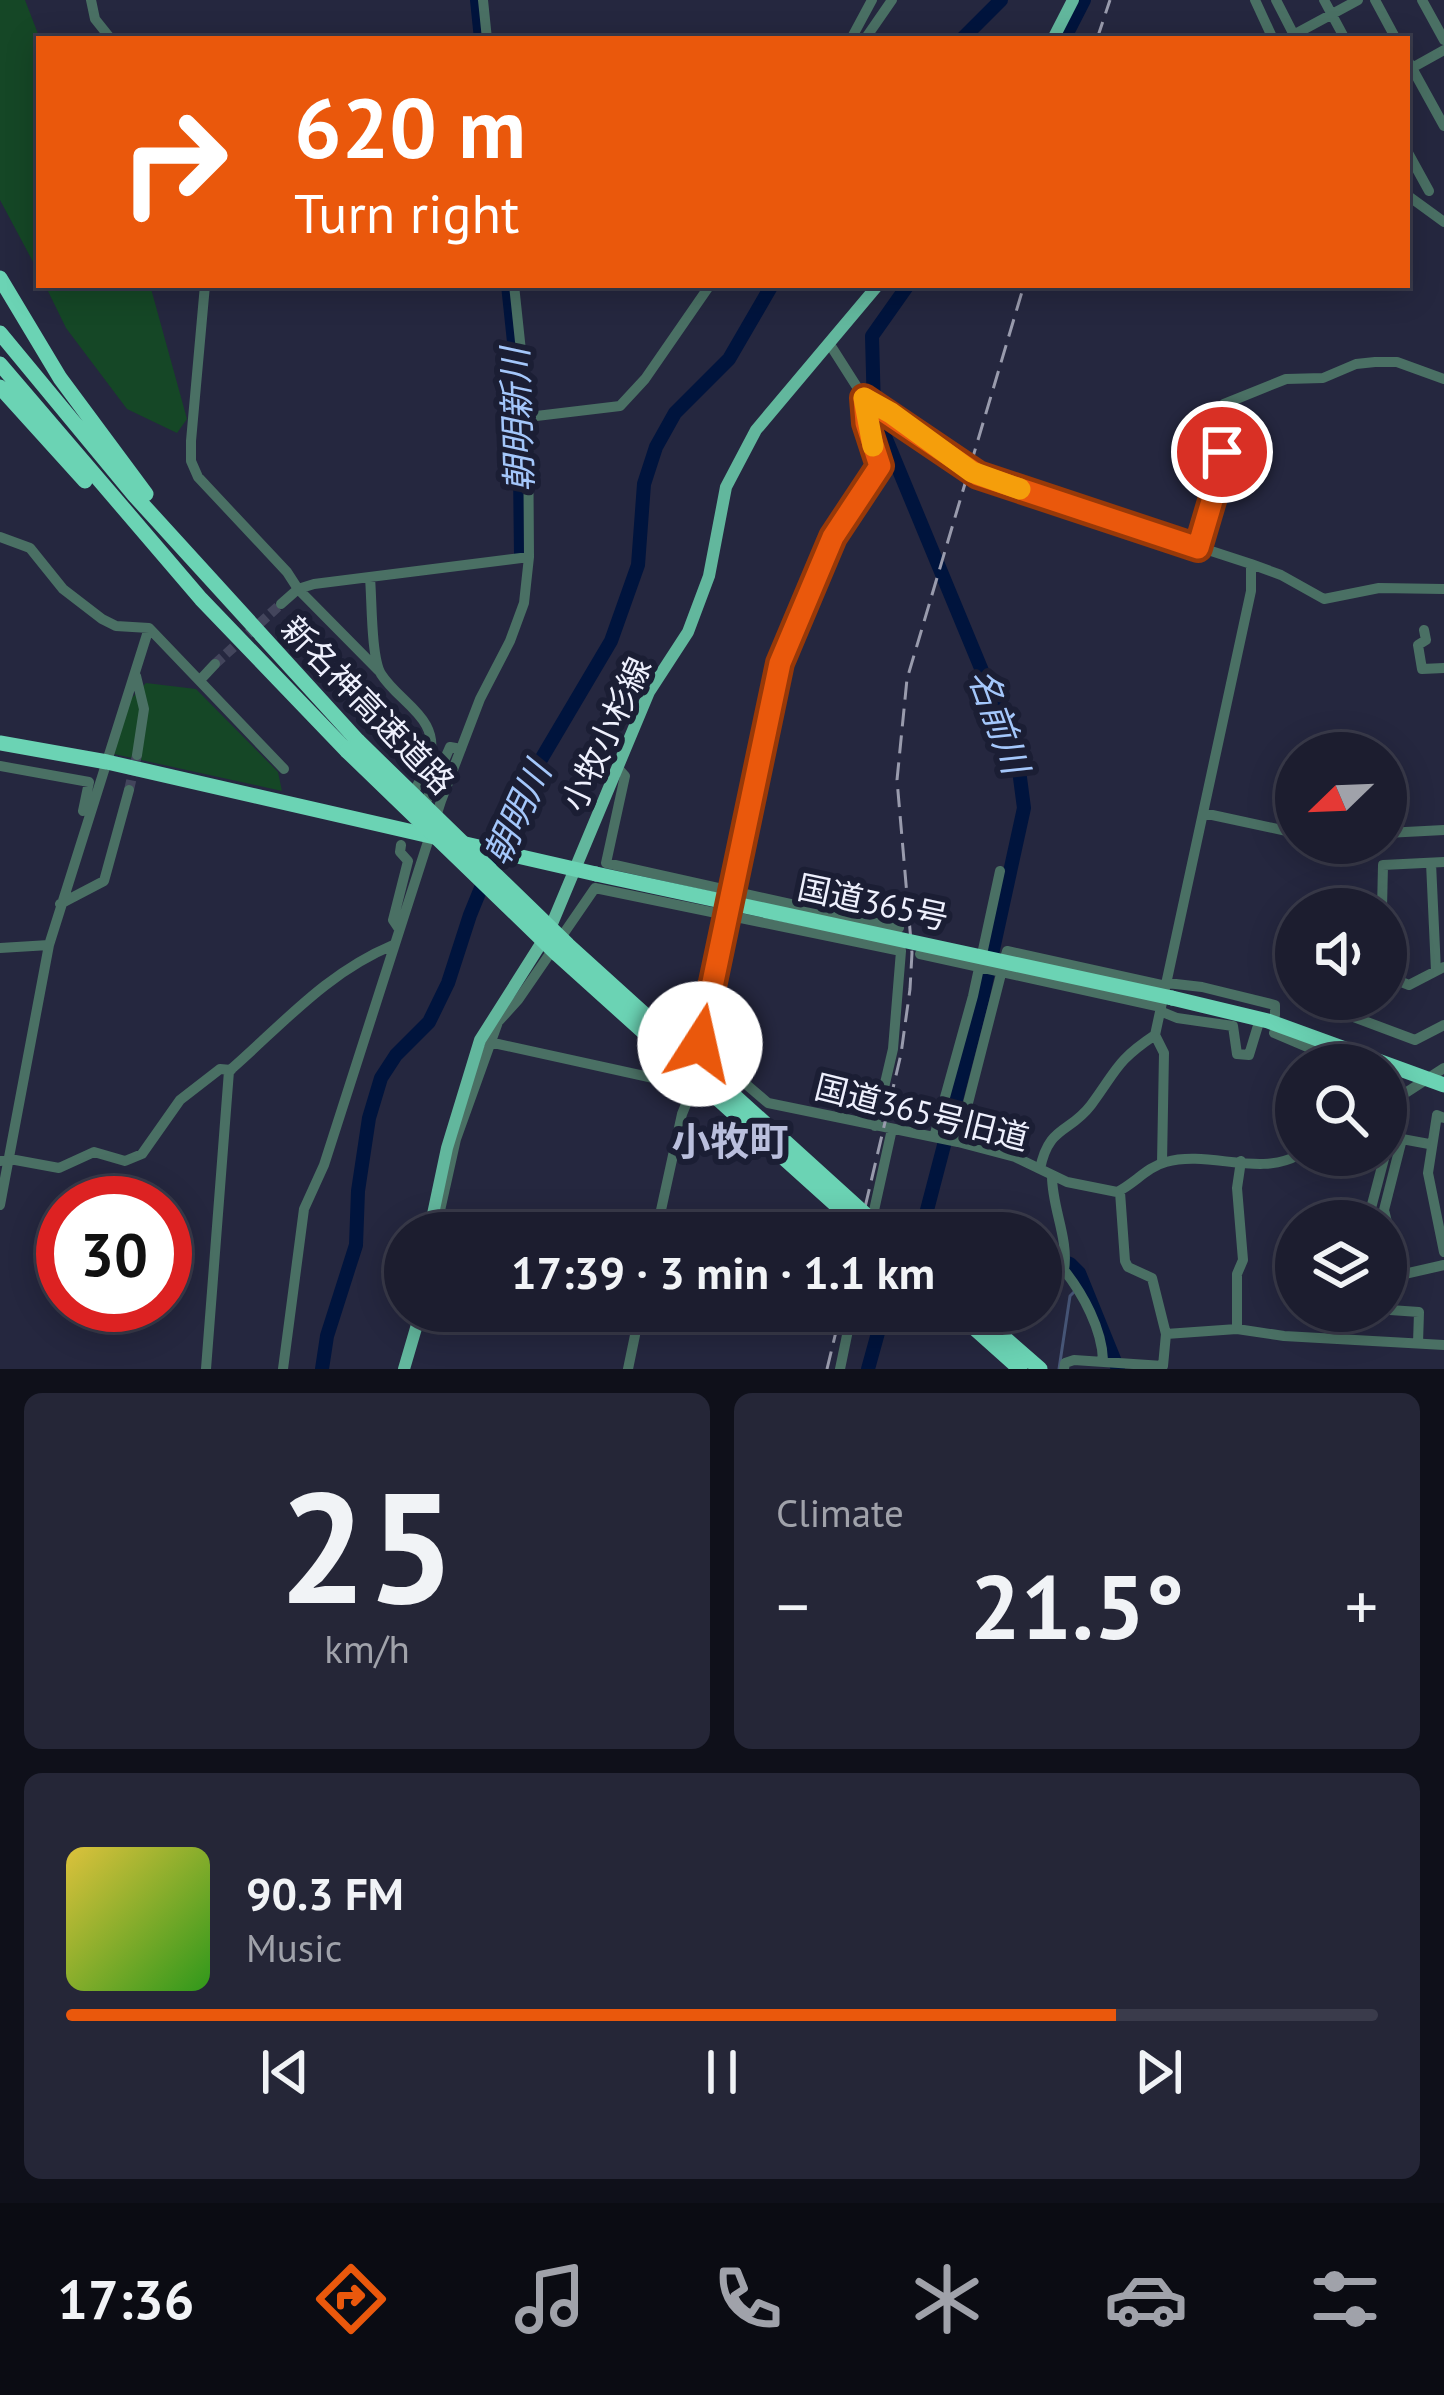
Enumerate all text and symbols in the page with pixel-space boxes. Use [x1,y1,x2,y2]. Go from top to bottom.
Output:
text: 620 m [294,72,526,181]
icon: right [96,84,252,240]
text: Turn right [294,178,519,248]
water label: 朝明新川 [490,343,542,493]
pin [1171,401,1273,503]
icon: arrive [1189,419,1255,485]
street label: 新名神高速道路 [273,607,464,803]
street label: 小牧小杉線 [551,650,660,818]
water label: 名前川 [959,662,1041,783]
north arrow [1275,732,1407,864]
map controls [1275,732,1407,1332]
water label: 朝明川 [472,750,562,872]
street label: 国道365号 [794,865,952,938]
button: sound [1275,888,1407,1020]
position arrow [637,981,763,1107]
button: search [1275,1044,1407,1176]
street label: 国道365号旧道 [811,1064,1034,1159]
district label: 小牧町 [671,1115,789,1166]
speed limit sign: 30 [36,1176,192,1332]
button: layers [1275,1200,1407,1332]
text: 17:39 · 3 min · 1.1 km [511,1243,935,1301]
text: 25 [279,1444,455,1646]
text: Climate [776,1487,904,1538]
text: 21.5° [970,1547,1184,1664]
text: − [776,1563,809,1648]
text: + [1345,1563,1378,1648]
text: km/h [324,1623,410,1674]
text: 90.3 FM [246,1864,404,1922]
text: Music [246,1922,342,1973]
icon: previous [252,2039,318,2105]
icon: pause [689,2039,755,2105]
icon: next [1126,2039,1192,2105]
icon: directions [309,2257,393,2341]
icon: music [508,2257,592,2341]
icon: phone [706,2257,790,2341]
icon: climate [905,2257,989,2341]
icon: car [1104,2257,1188,2341]
icon: filters [1303,2257,1387,2341]
text: 17:36 [57,2264,194,2334]

